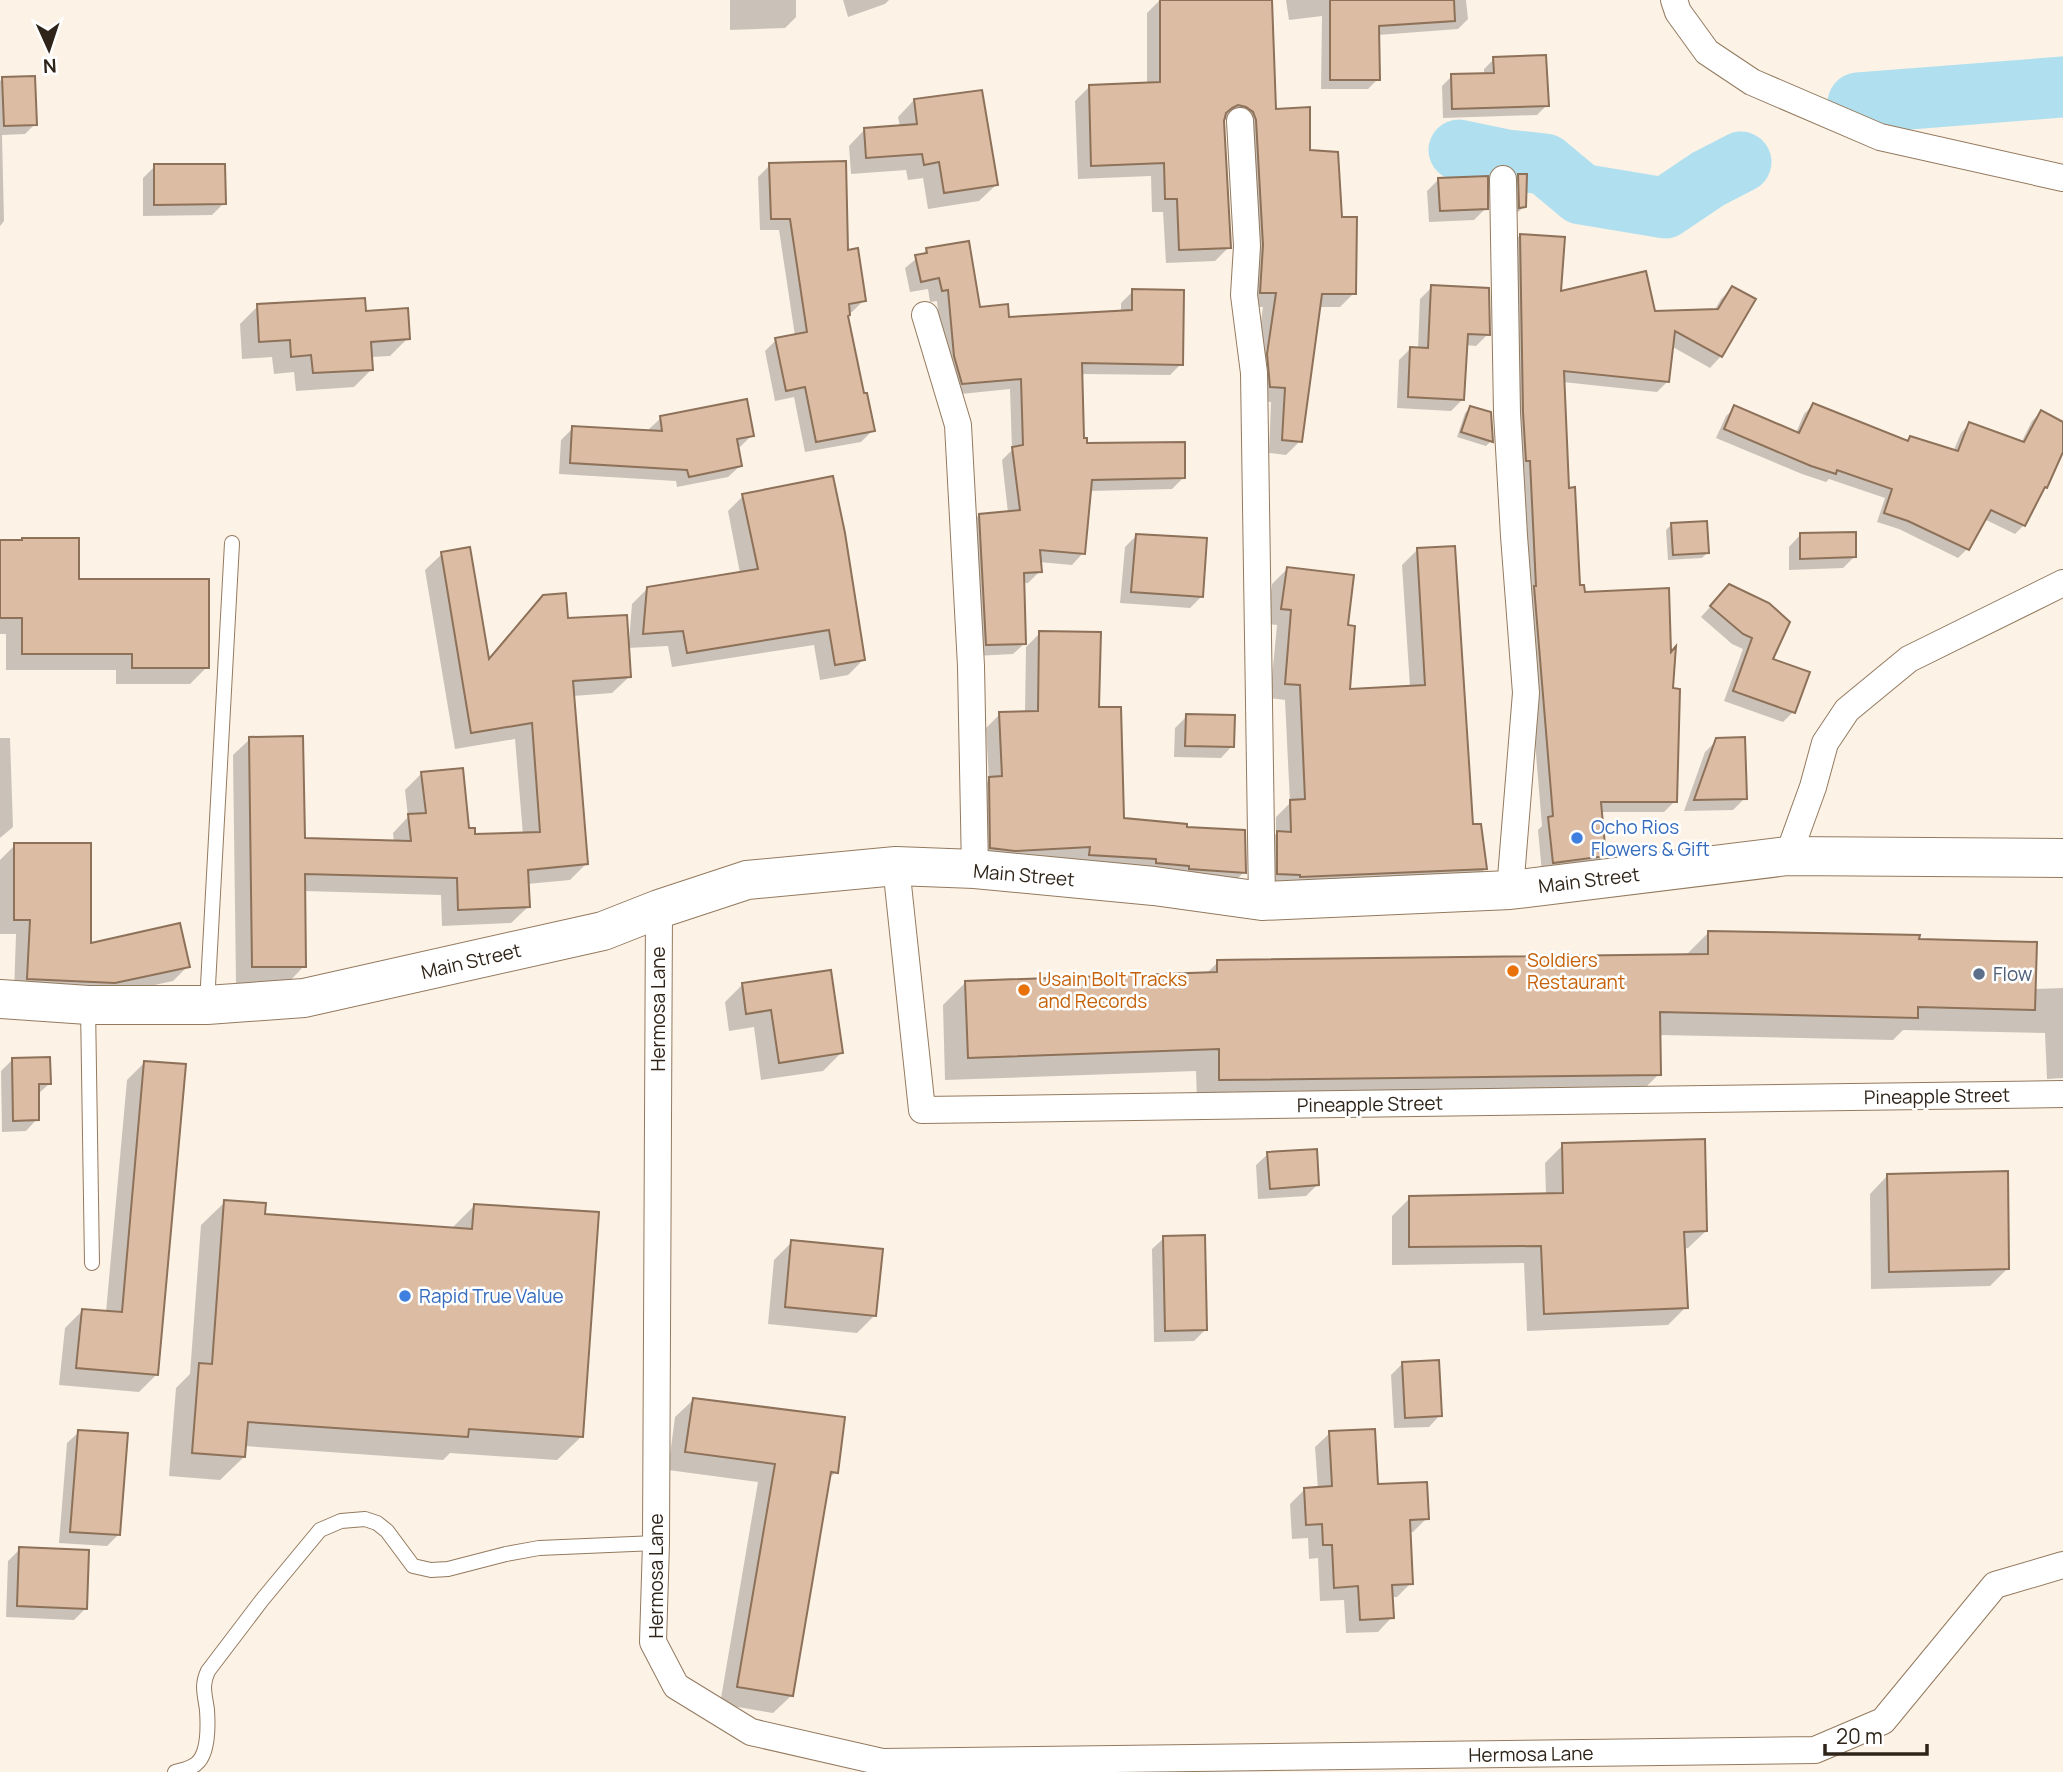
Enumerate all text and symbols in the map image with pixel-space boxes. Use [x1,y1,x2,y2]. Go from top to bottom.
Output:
north arrow [14,14,84,84]
text: N [42,53,57,79]
place label: Ocho Rios Flowers & Gift [1591,814,1710,862]
marker: Ocho Rios Flowers & Gift [1569,830,1585,846]
street label: Main Street [972,858,1076,892]
street label: Main Street [1537,861,1641,899]
street label: Main Street [418,937,524,985]
street label: Hermosa Lane [645,946,671,1072]
place label: Soldiers Restaurant [1527,947,1625,995]
place label: Flow [1993,961,2033,987]
marker: Soldiers Restaurant [1505,963,1521,979]
place label: Usain Bolt Tracks and Records [1038,966,1187,1014]
marker: Flow [1971,966,1987,982]
marker: Usain Bolt Tracks and Records [1016,982,1032,998]
street label: Pineapple Street [1864,1082,2010,1110]
street label: Pineapple Street [1297,1090,1443,1118]
place label: Rapid True Value [419,1283,564,1309]
marker: Rapid True Value [397,1288,413,1304]
street label: Hermosa Lane [643,1513,669,1639]
scale bar [1825,1712,1926,1756]
text: 20 m [1836,1722,1883,1750]
street label: Hermosa Lane [1468,1740,1594,1768]

